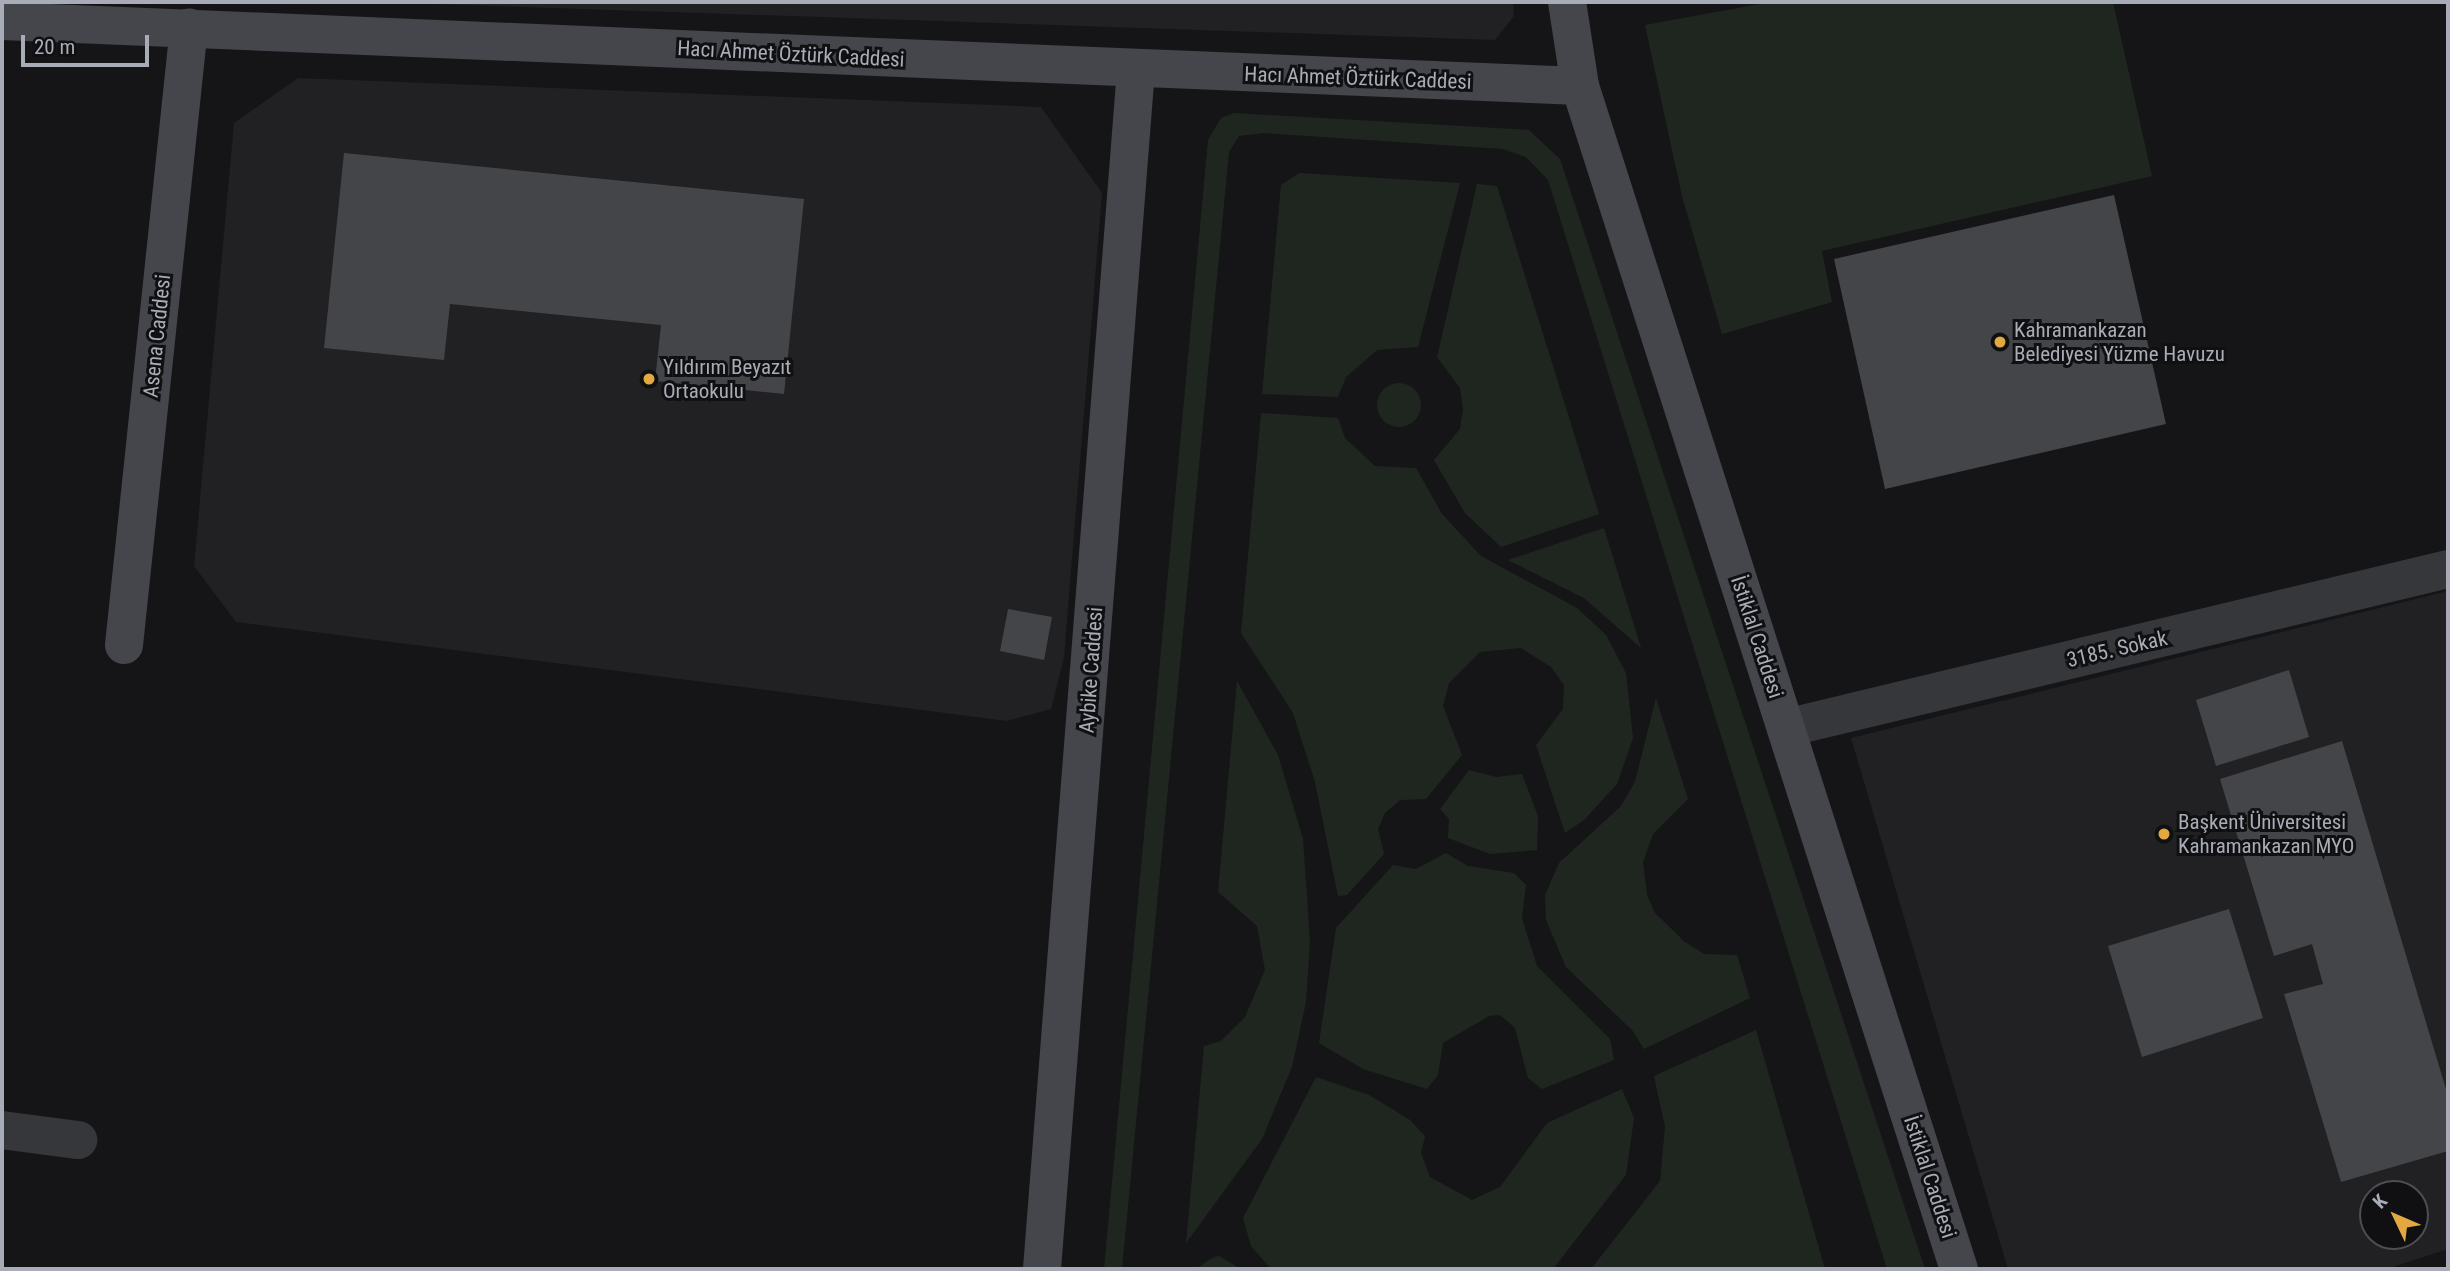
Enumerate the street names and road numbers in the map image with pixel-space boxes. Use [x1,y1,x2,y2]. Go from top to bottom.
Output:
street label: Hacı Ahmet Öztürk Caddesi [677,35,905,73]
street label: Hacı Ahmet Öztürk Caddesi [1244,61,1472,95]
street label: Asena Caddesi [138,273,176,399]
street label: İstiklal Caddesi [1725,573,1789,701]
street label: Aybike Caddesi [1074,606,1108,734]
street label: 3185. Sokak [2064,625,2170,673]
street label: İstiklal Caddesi [1898,1113,1962,1241]

